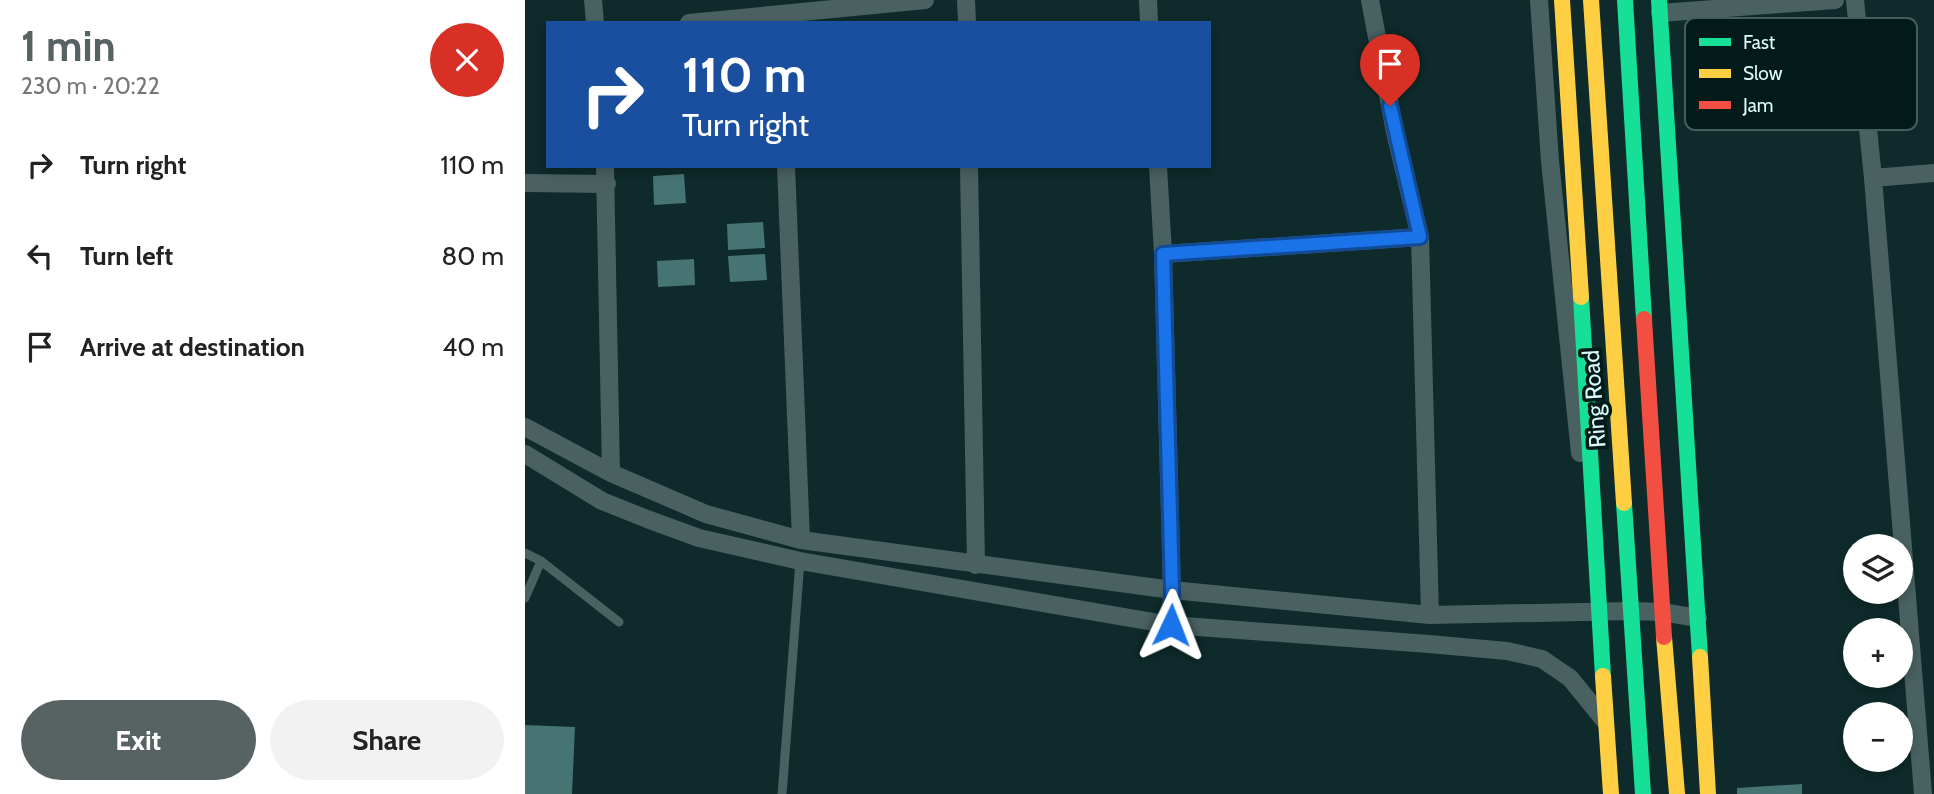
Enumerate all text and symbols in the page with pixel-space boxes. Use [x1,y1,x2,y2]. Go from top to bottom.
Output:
legend [1685,18,1917,130]
text: 1 min [21,20,116,72]
button: close [430,23,504,97]
text: Fast [1743,31,1776,54]
pin [1360,34,1420,106]
text: 110 m [682,45,806,104]
icon: arrive [1371,45,1409,83]
icon: right [567,49,658,140]
text: Slow [1743,62,1783,85]
text: 230 m · 20:22 [21,72,160,100]
text: Jam [1742,94,1773,117]
text: Turn right [682,105,809,144]
icon: right [21,146,59,184]
text: Turn right [80,149,186,181]
text: 110 m [440,149,504,181]
icon: left [21,237,59,275]
text: Turn left [80,240,173,272]
text: 80 m [441,240,504,272]
icon: arrive [21,328,59,366]
text: Arrive at destination [80,331,305,363]
text: 40 m [442,331,504,363]
street label: Ring Road [1577,349,1611,449]
map controls [1843,534,1913,772]
button: layers [1843,534,1913,604]
position arrow [1134,588,1208,662]
button: + [1843,618,1913,688]
button: Exit [21,700,256,780]
button: Share [270,700,504,780]
button: − [1843,702,1913,772]

